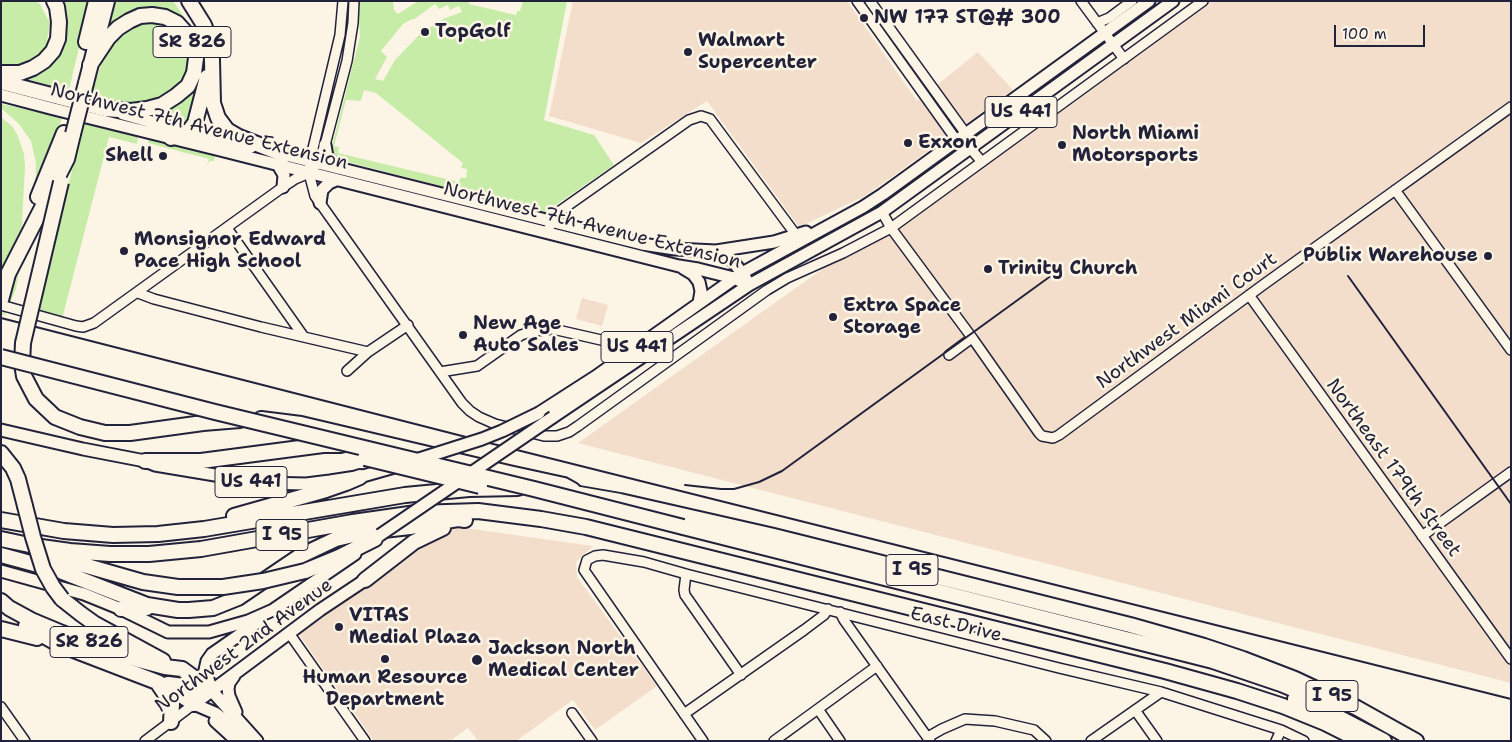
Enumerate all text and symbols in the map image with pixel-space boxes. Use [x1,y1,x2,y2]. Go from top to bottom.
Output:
place label: NW 177 ST@# 300 [874,7,1061,29]
marker: NW 177 ST@# 300 [858,12,870,24]
scale bar [1337,15,1428,47]
place label: TopGolf [435,21,511,43]
text: 100 m [1342,24,1387,44]
marker: TopGolf [419,26,431,38]
road number: SR 826 [153,27,231,58]
place label: Walmart Supercenter [698,30,817,74]
marker: Walmart Supercenter [682,46,694,58]
street label: Northwest 7th Avenue Extension [48,79,350,175]
road number: US 441 [985,96,1057,128]
place label: North Miami Motorsports [1072,123,1199,167]
place label: Exxon [918,132,977,154]
marker: Exxon [902,137,914,149]
marker: North Miami Motorsports [1056,139,1068,151]
place label: Shell [105,145,153,167]
marker: Shell [157,150,169,162]
street label: Northwest 7th Avenue Extension [441,178,743,274]
place label: Monsignor Edward Pace High School [134,229,326,273]
marker: Monsignor Edward Pace High School [118,245,130,257]
place label: Publix Warehouse [1303,245,1478,267]
street label: Northwest Miami Court [1092,248,1282,394]
marker: Publix Warehouse [1482,250,1494,262]
place label: Trinity Church [998,258,1137,280]
marker: Trinity Church [982,263,994,275]
place label: Extra Space Storage [843,295,961,339]
marker: Extra Space Storage [827,311,839,323]
place label: New Age Auto Sales [473,313,579,357]
marker: New Age Auto Sales [457,329,469,341]
road number: US 441 [601,332,673,362]
street label: Northeast 179th Street [1321,375,1465,561]
road number: US 441 [215,467,287,498]
road number: I 95 [256,520,308,550]
road number: I 95 [886,554,938,586]
street label: Northwest 2nd Avenue [151,574,337,718]
street label: East Drive [908,603,1004,647]
place label: VITAS Medial Plaza [349,605,481,649]
marker: VITAS Medial Plaza [333,621,345,633]
road number: SR 826 [50,626,128,658]
place label: Jackson North Medical Center [488,638,639,682]
marker: Human Resource Department [379,653,391,665]
marker: Jackson North Medical Center [470,653,484,667]
place label: Human Resource Department [302,667,468,711]
road number: I 95 [1306,680,1358,711]

